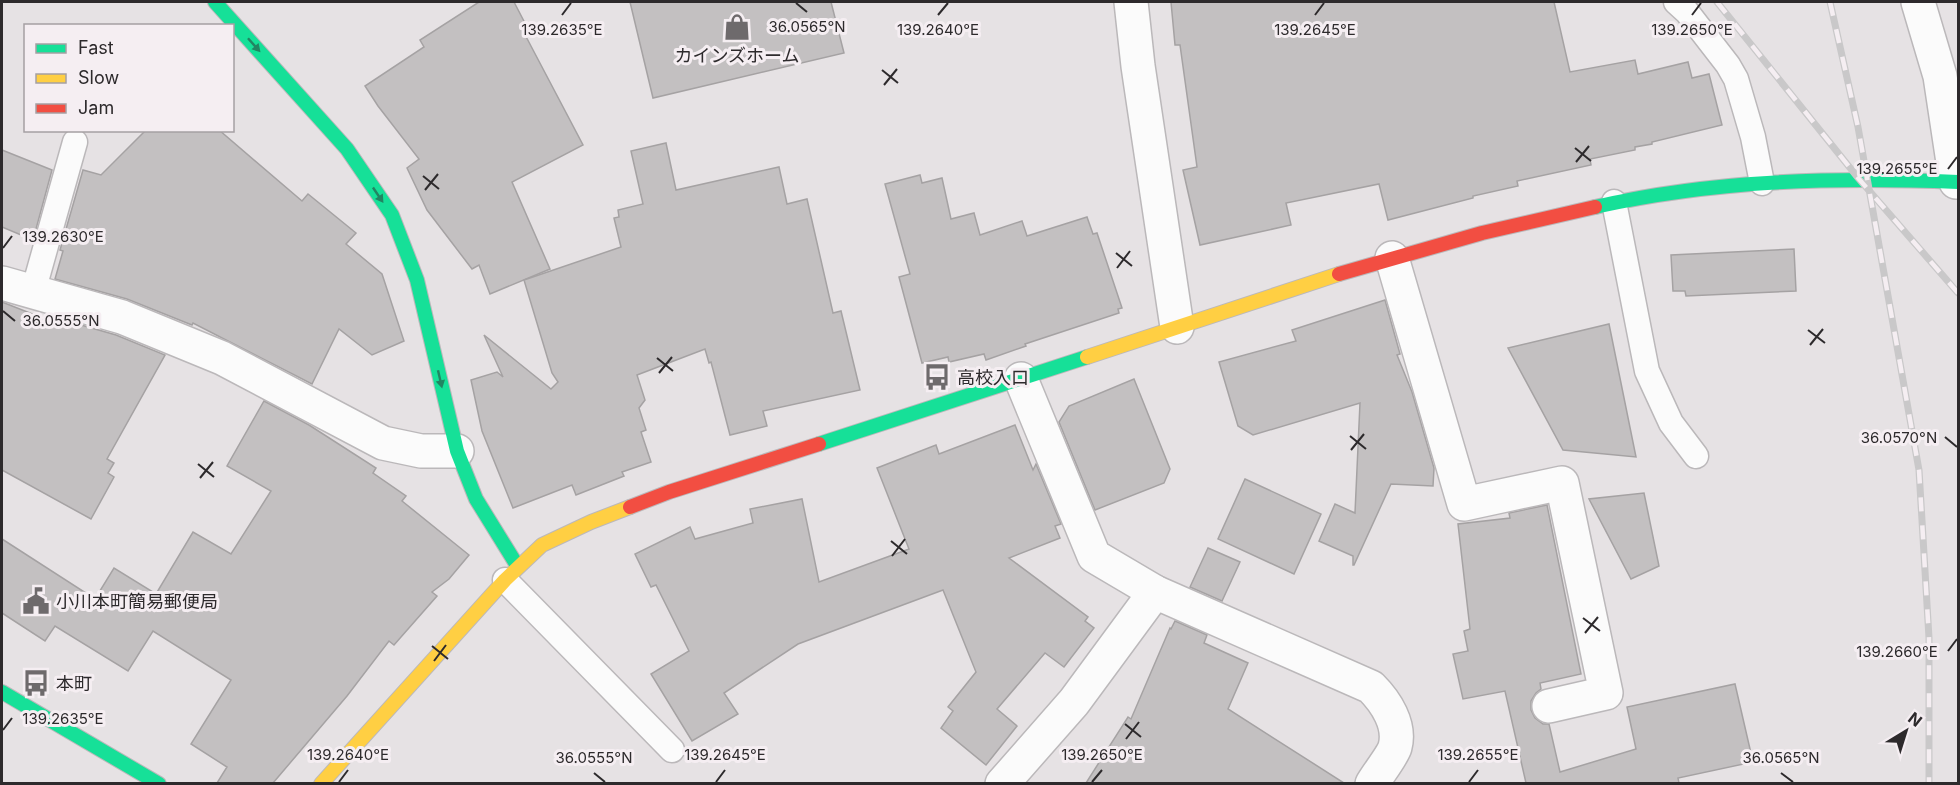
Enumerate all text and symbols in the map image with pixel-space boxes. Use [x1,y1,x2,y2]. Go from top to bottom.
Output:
shop icon: カインズホーム [722,12,752,42]
text: 36.0565°N [768,17,846,36]
text: 139.2635°E [521,20,603,39]
text: 139.2640°E [897,20,979,39]
text: 139.2645°E [1274,20,1356,39]
text: 139.2650°E [1651,20,1733,39]
legend [24,24,234,132]
text: Fast [78,37,114,58]
one-way arrow [247,37,260,52]
place label: カインズホーム [674,45,800,66]
text: Slow [78,67,119,88]
text: Jam [78,97,114,118]
text: 139.2655°E [1856,159,1938,178]
one-way arrow [372,187,383,203]
text: 139.2630°E [22,227,104,246]
text: 36.0555°N [23,311,99,330]
bus stop icon: 高校入口 [922,362,952,392]
place label: 高校入口 [957,367,1029,388]
one-way arrow [436,369,445,388]
text: 36.0570°N [1861,428,1937,447]
public building icon: 小川本町簡易郵便局 [21,586,51,616]
place label: 小川本町簡易郵便局 [56,591,218,612]
text: 139.2660°E [1856,642,1938,661]
bus stop icon: 本町 [21,668,51,698]
place label: 本町 [56,673,92,694]
north arrow [1876,701,1936,761]
text: N [1904,708,1926,731]
text: 139.2635°E [22,709,104,728]
text: 139.2640°E [307,745,389,764]
text: 139.2645°E [684,745,766,764]
text: 139.2650°E [1061,745,1143,764]
text: 139.2655°E [1437,745,1519,764]
text: 36.0555°N [556,748,632,767]
text: 36.0565°N [1742,748,1820,767]

